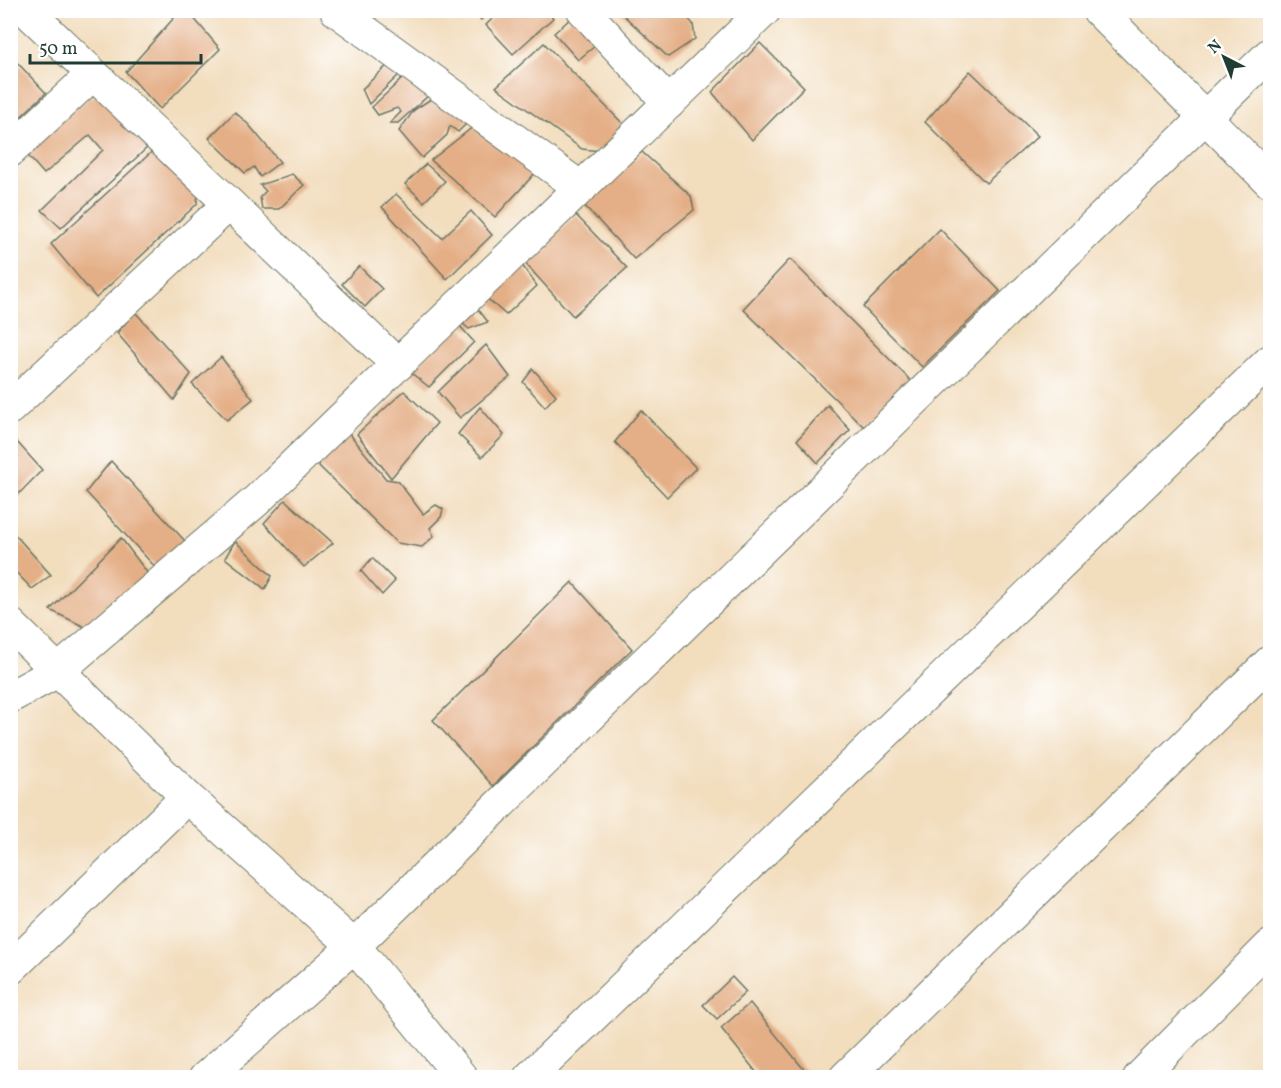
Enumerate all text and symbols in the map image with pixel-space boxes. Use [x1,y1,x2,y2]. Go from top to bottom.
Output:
scale bar [30,27,201,65]
north arrow [1194,27,1254,87]
text: N [1204,35,1227,59]
text: 50 m [39,37,78,62]

